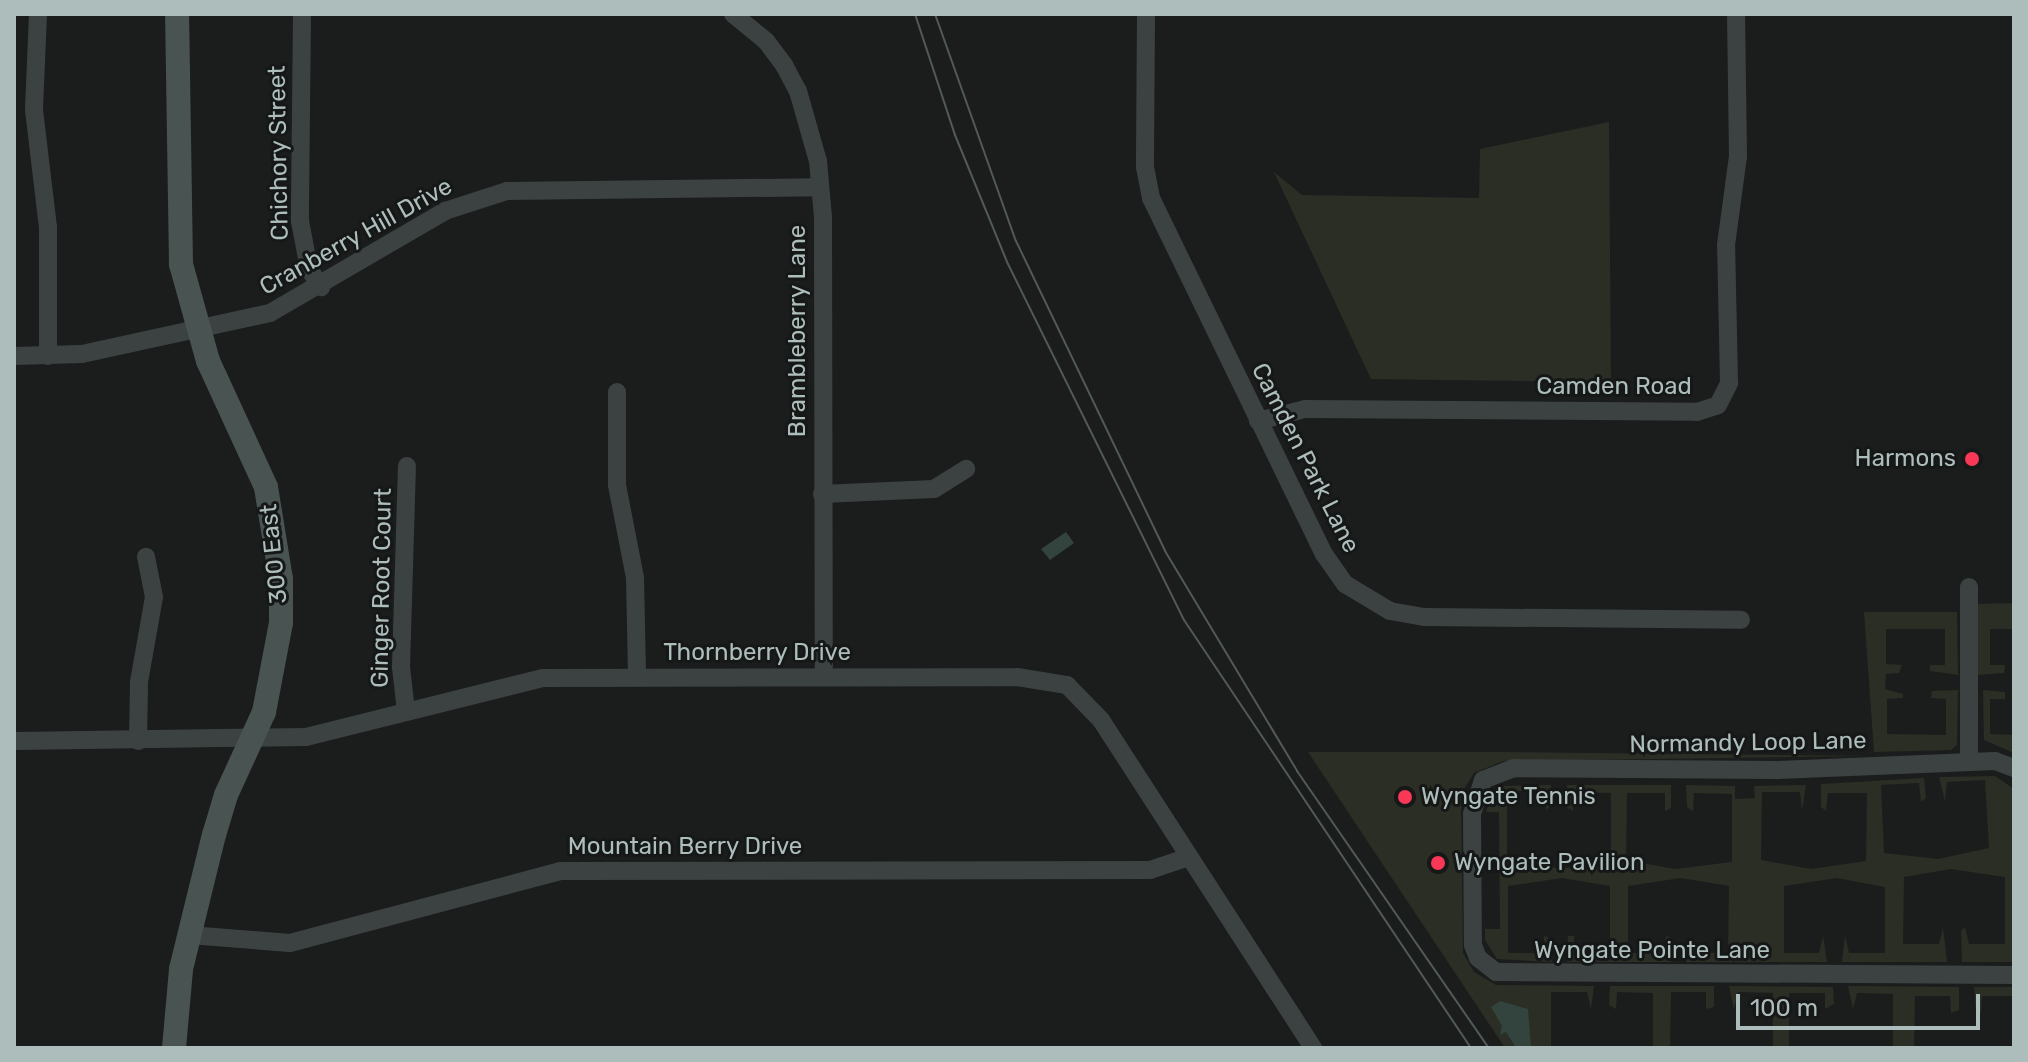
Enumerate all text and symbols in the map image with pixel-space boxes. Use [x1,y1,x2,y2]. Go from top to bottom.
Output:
street label: Chichory Street [263,65,295,241]
street label: Cranberry Hill Drive [255,172,457,302]
street label: Brambleberry Lane [784,225,812,437]
street label: Camden Park Lane [1245,358,1365,558]
street label: Camden Road [1536,373,1692,401]
place label: Harmons [1855,445,1956,473]
marker: Harmons [1963,450,1981,468]
street label: Ginger Root Court [366,488,398,688]
street label: 300 East [254,503,294,605]
street label: Thornberry Drive [663,639,851,667]
street label: Normandy Loop Lane [1629,727,1867,759]
place label: Wyngate Tennis [1421,783,1596,811]
marker: Wyngate Tennis [1396,788,1414,806]
street label: Mountain Berry Drive [567,833,803,861]
place label: Wyngate Pavilion [1454,849,1644,877]
marker: Wyngate Pavilion [1429,854,1447,872]
street label: Wyngate Pointe Lane [1534,937,1770,965]
scale bar [1740,978,1984,1028]
text: 100 m [1750,994,1818,1022]

